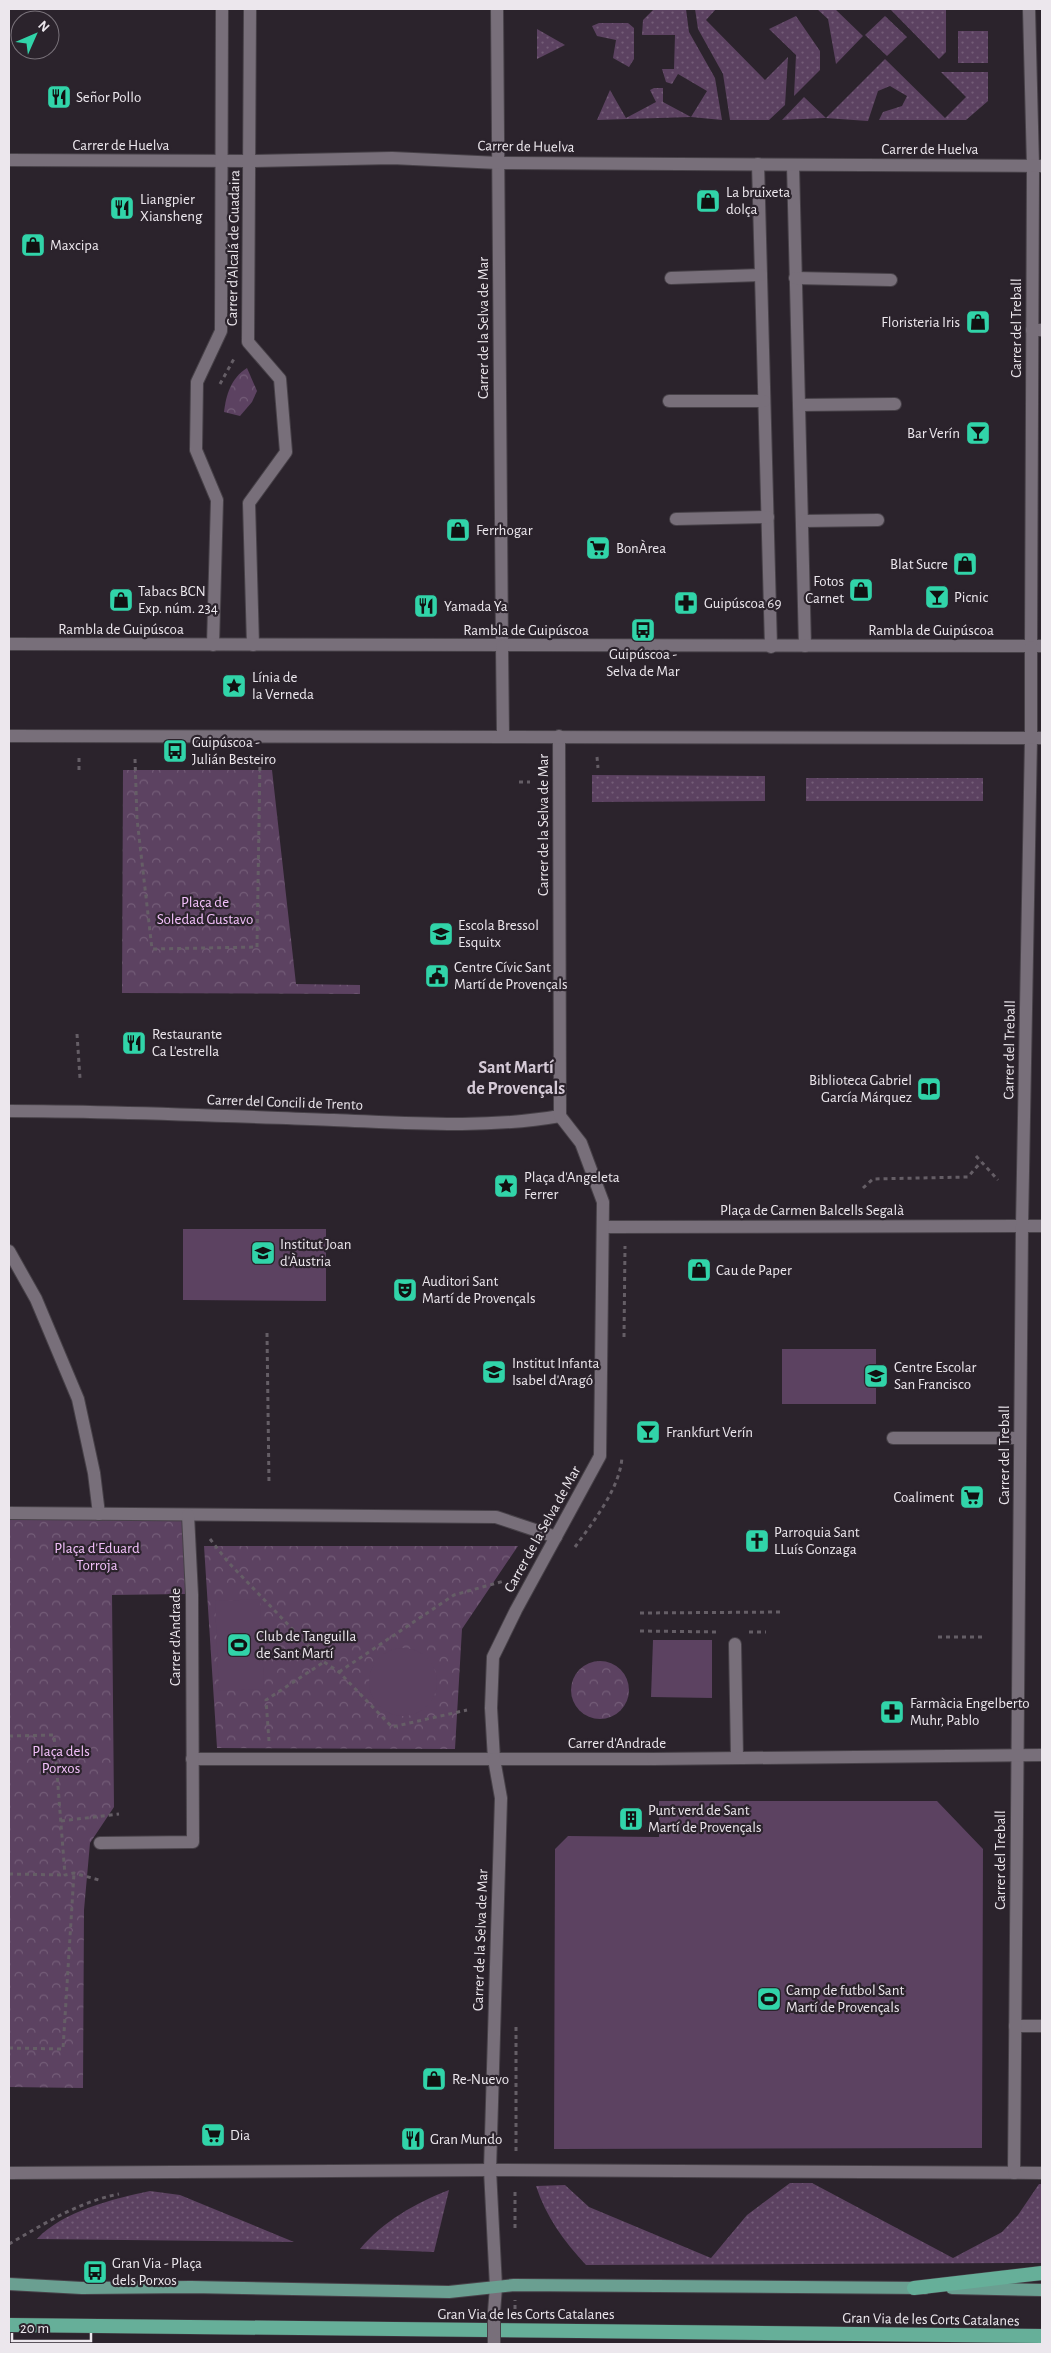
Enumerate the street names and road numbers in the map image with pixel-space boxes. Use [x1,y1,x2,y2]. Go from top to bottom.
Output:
street label: Carrer de Huelva [72,138,170,153]
street label: Carrer de Huelva [477,138,575,155]
street label: Carrer de Huelva [881,142,979,157]
street label: Carrer d'Alcalá de Guadaira [225,170,242,326]
street label: Carrer de la Selva de Mar [476,257,491,399]
street label: Carrer del Treball [1009,278,1024,378]
street label: Rambla de Guipúscoa [58,622,184,637]
street label: Rambla de Guipúscoa [463,623,589,638]
street label: Rambla de Guipúscoa [868,623,994,638]
street label: Carrer de la Selva de Mar [536,754,551,896]
street label: Carrer del Treball [1001,1000,1018,1100]
street label: Carrer del Concili de Trento [207,1092,363,1113]
street label: Plaça de Carmen Balcells Segalà [720,1203,904,1218]
street label: Carrer del Treball [997,1405,1012,1505]
street label: Carrer de la Selva de Mar [501,1463,584,1595]
street label: Carrer d'Andrade [168,1588,183,1686]
street label: Carrer d'Andrade [568,1736,666,1751]
street label: Carrer del Treball [993,1810,1008,1910]
street label: Carrer de la Selva de Mar [471,1869,490,2011]
street label: Gran Via de les Corts Catalanes [437,2307,615,2322]
street label: Gran Via de les Corts Catalanes [842,2310,1020,2329]

